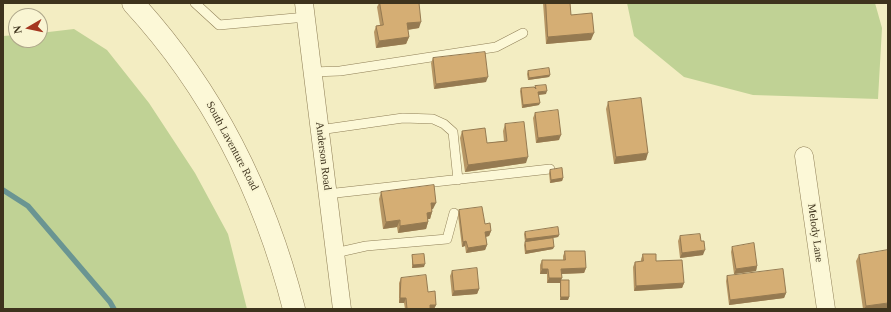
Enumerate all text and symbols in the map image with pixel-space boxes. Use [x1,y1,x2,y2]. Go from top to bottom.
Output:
north arrow [8,8,48,48]
text: N [11,25,24,35]
street label: South Laventure Road [203,99,261,193]
street label: Anderson Road [312,121,334,191]
street label: Melody Lane [804,203,826,263]

